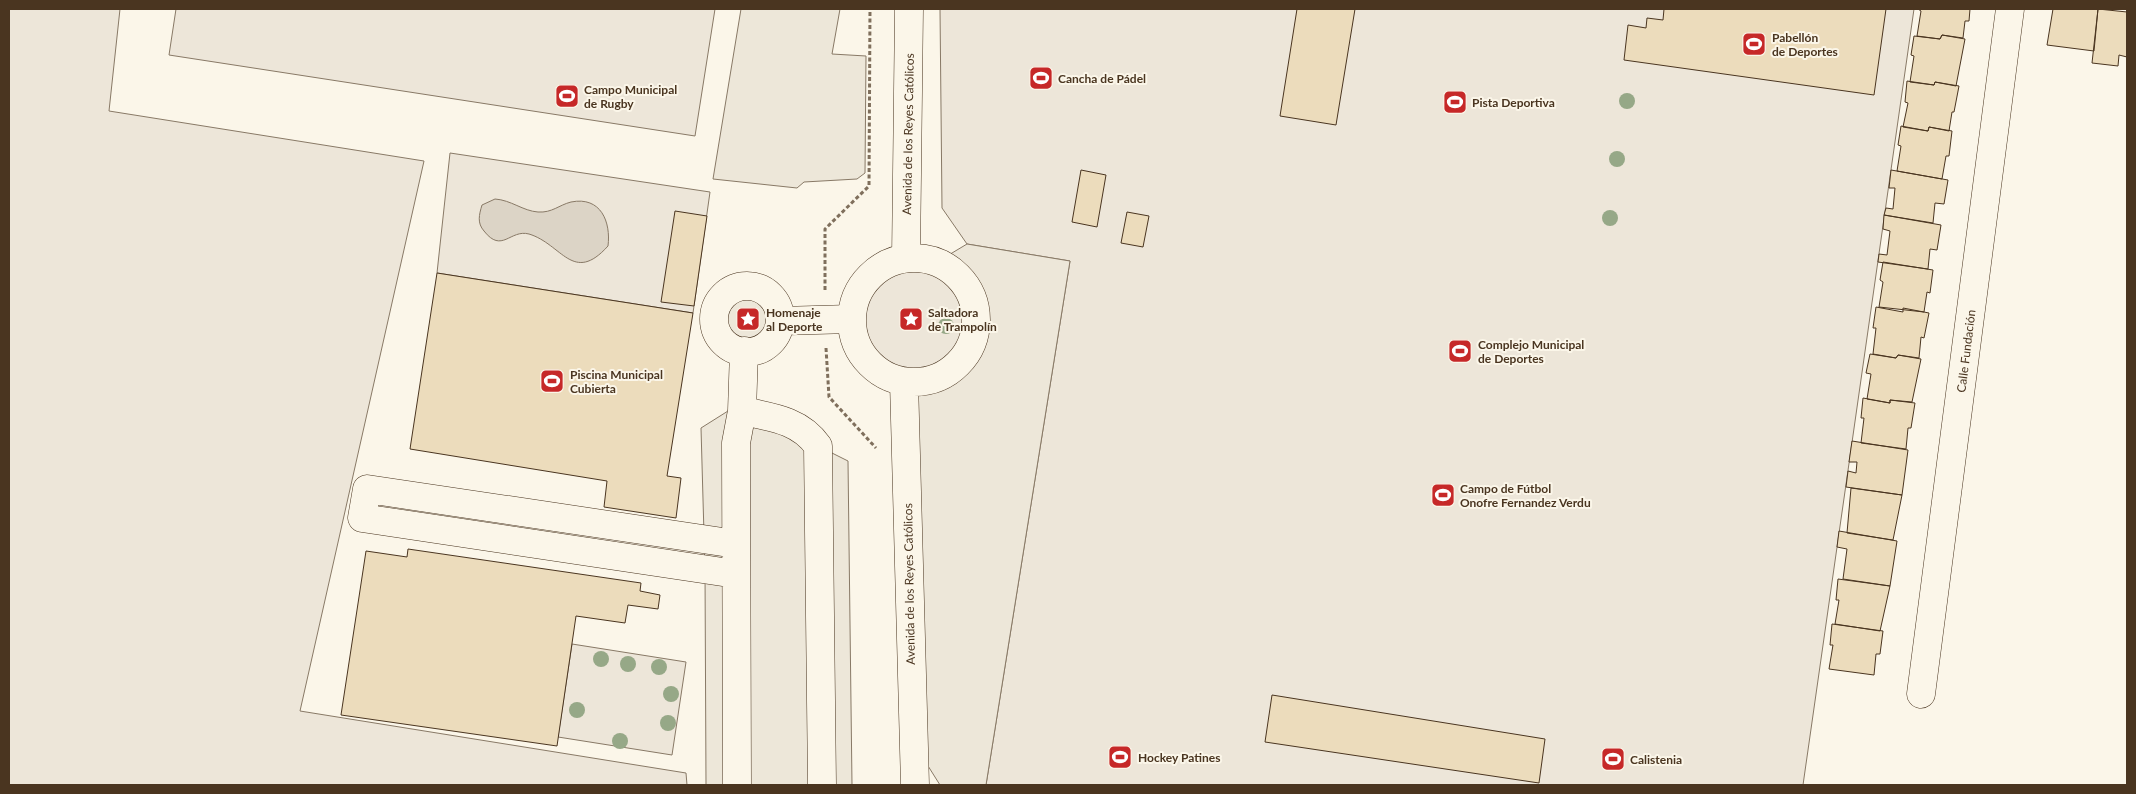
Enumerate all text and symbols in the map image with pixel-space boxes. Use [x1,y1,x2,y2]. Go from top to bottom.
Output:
place label: Pabellón de Deportes [1772,30,1838,59]
sports icon: Pabellón de Deportes [1741,31,1767,57]
street label: Avenida de los Reyes Católicos [899,53,917,215]
sports icon: Cancha de Pádel [1028,65,1054,91]
place label: Cancha de Pádel [1058,71,1146,86]
place label: Campo Municipal de Rugby [584,82,677,111]
sports icon: Campo Municipal de Rugby [554,83,580,109]
sports icon: Pista Deportiva [1442,89,1468,115]
place label: Pista Deportiva [1472,95,1555,110]
place label: Homenaje al Deporte [766,305,823,334]
place label: Saltadora de Trampolín [928,305,997,334]
place icon: Homenaje al Deporte [735,306,761,332]
place icon: Saltadora de Trampolín [898,306,924,332]
street label: Calle Fundación [1953,309,1979,393]
place label: Complejo Municipal de Deportes [1478,337,1584,366]
sports icon: Complejo Municipal de Deportes [1447,338,1473,364]
place label: Piscina Municipal Cubierta [570,367,663,396]
sports icon: Piscina Municipal Cubierta [539,368,565,394]
place label: Campo de Fútbol Onofre Fernandez Verdu [1460,481,1591,510]
sports icon: Campo de Fútbol Onofre Fernandez Verdu [1430,482,1456,508]
street label: Avenida de los Reyes Católicos [900,503,918,665]
sports icon: Hockey Patines [1107,744,1133,770]
sports icon: Calistenia [1600,746,1626,772]
place label: Hockey Patines [1138,750,1220,765]
place label: Calistenia [1630,752,1682,767]

